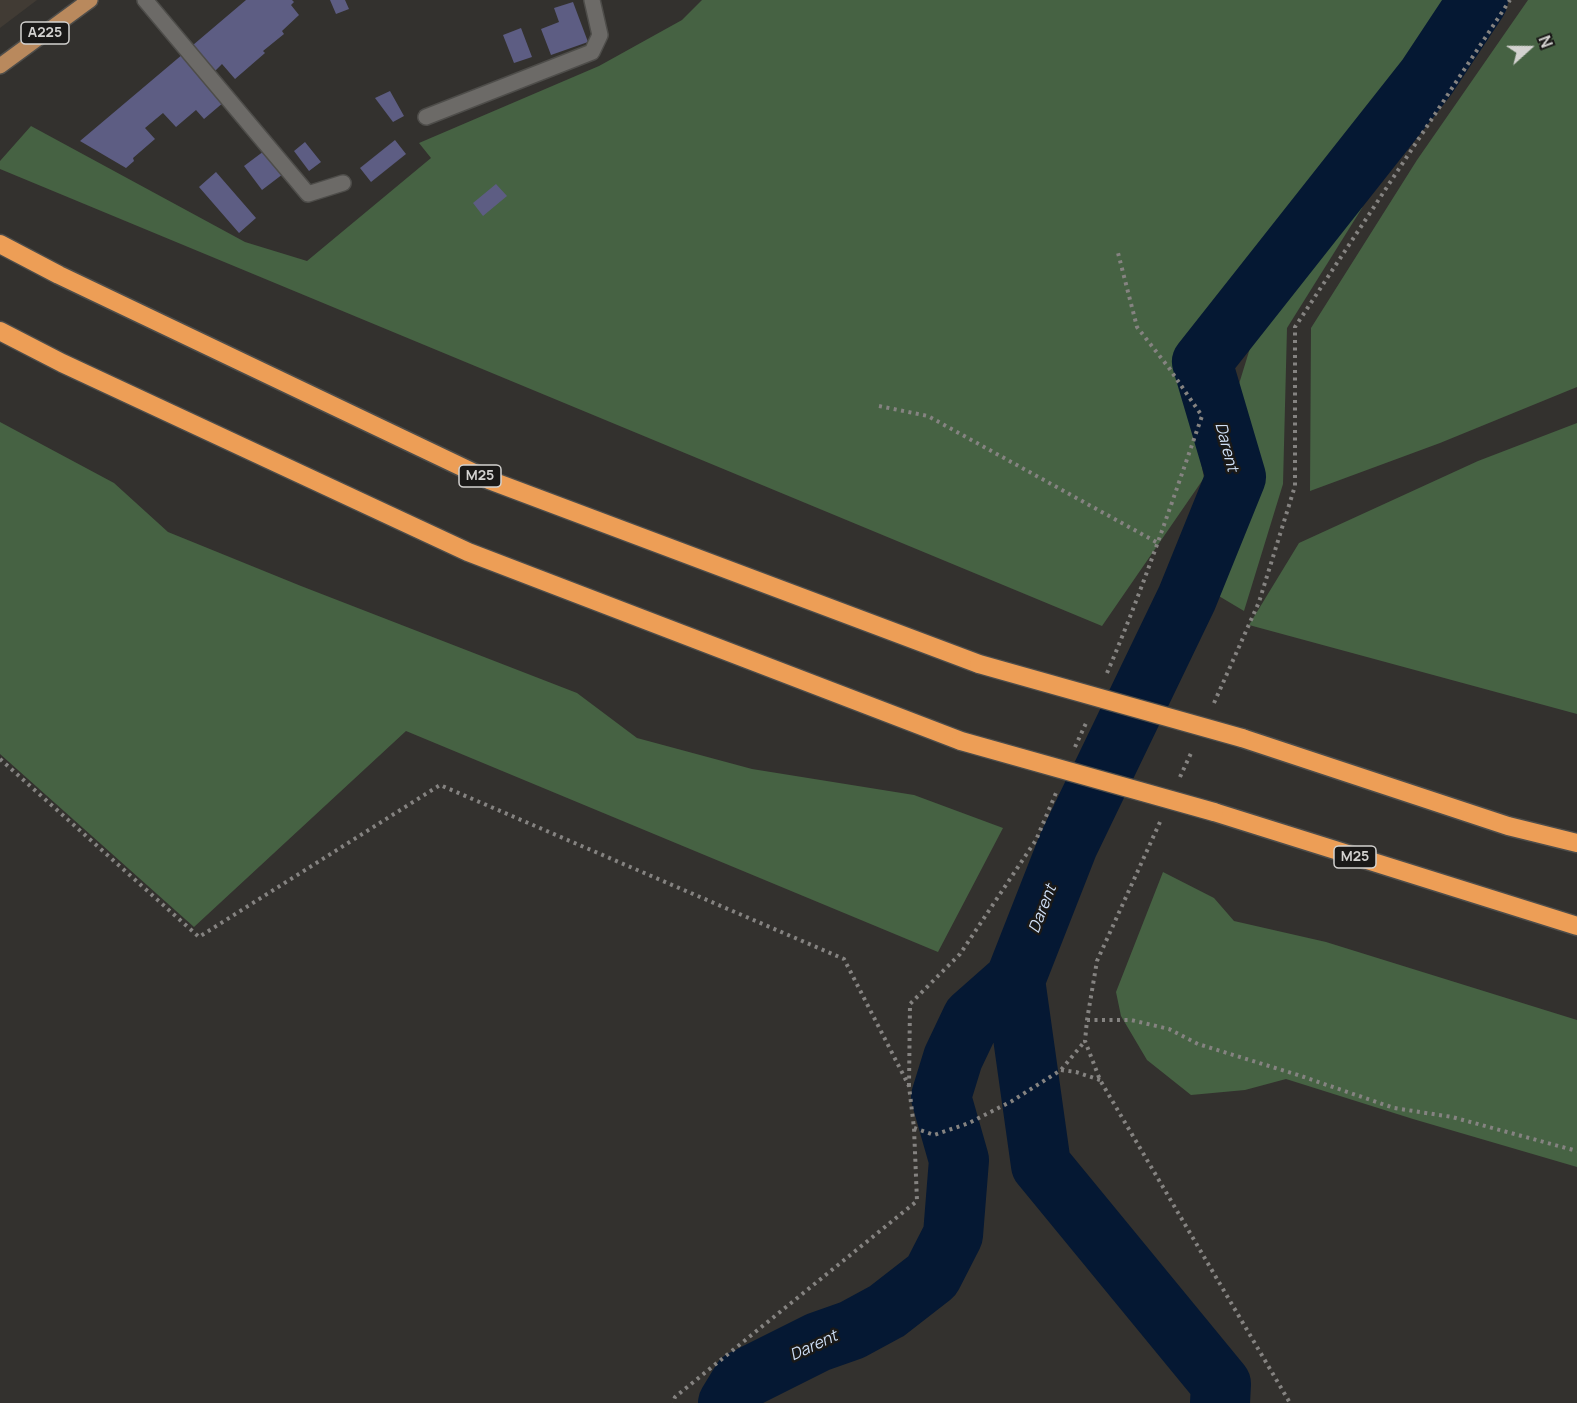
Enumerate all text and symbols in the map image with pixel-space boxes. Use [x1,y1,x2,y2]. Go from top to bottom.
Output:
north arrow [1499,18,1559,78]
road number: A225 [21,22,69,44]
text: N [1533,32,1558,51]
water label: Darent [1210,420,1242,474]
road number: M25 [459,465,501,487]
road number: M25 [1334,846,1376,868]
water label: Darent [1025,882,1061,936]
water label: Darent [787,1327,841,1365]

